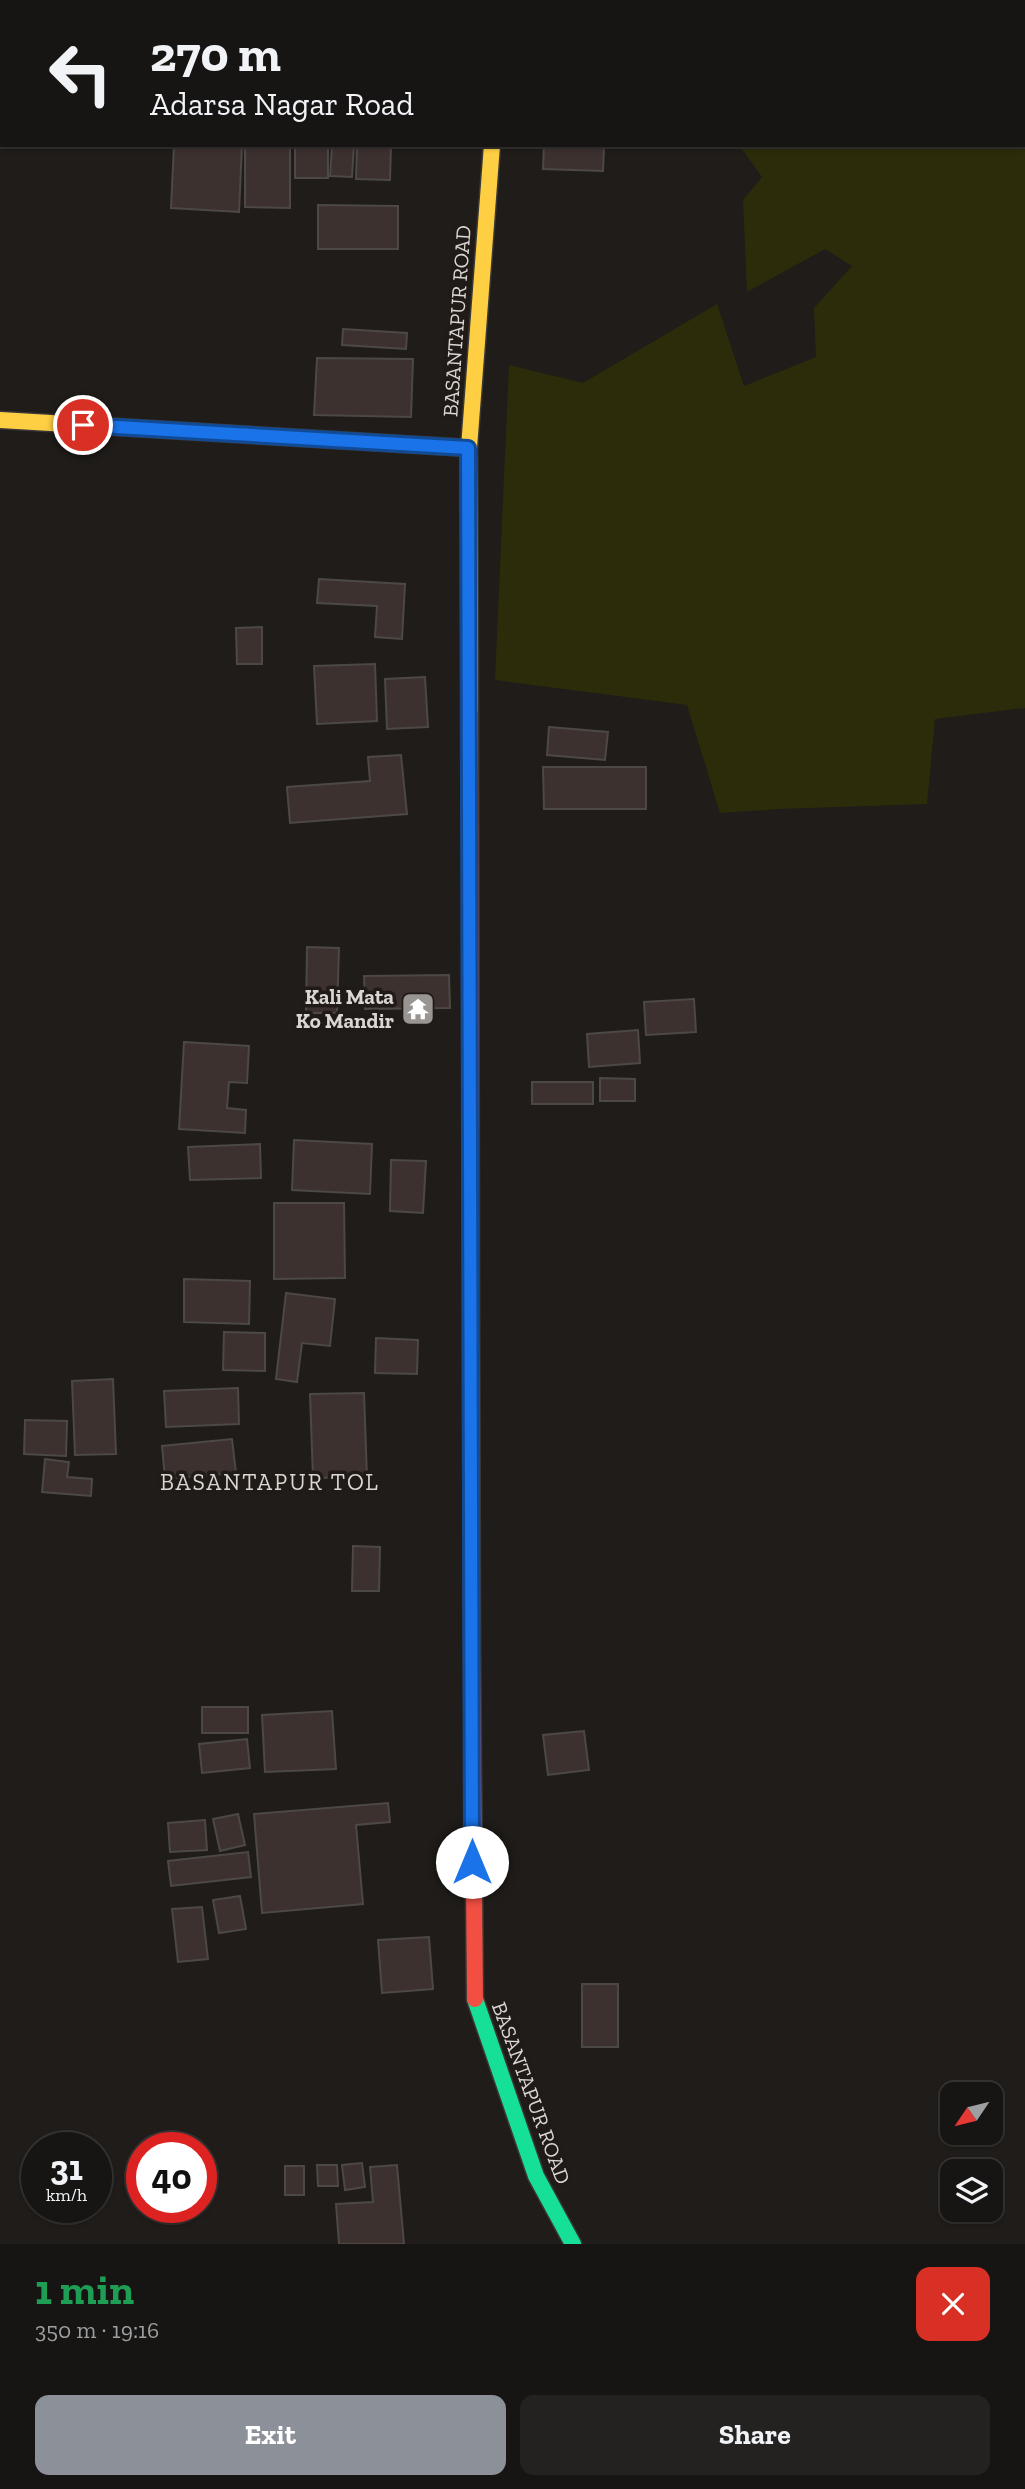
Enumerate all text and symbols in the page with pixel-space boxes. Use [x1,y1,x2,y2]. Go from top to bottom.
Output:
text: 270 m [150,25,281,84]
icon: left [35,28,126,119]
text: Adarsa Nagar Road [150,85,414,123]
street label: BASANTAPUR ROAD [437,224,476,418]
pin [53,395,113,455]
icon: arrive [64,406,102,444]
place label: Kali Mata Ko Mandir [296,984,394,1033]
temple icon: Kali Mata Ko Mandir [399,990,437,1028]
district label: BASANTAPUR TOL [160,1468,380,1496]
position arrow [435,1825,509,1899]
street label: BASANTAPUR ROAD [487,1998,576,2187]
north arrow [940,2082,1003,2146]
map controls [940,2082,1003,2222]
speed limit sign: 40 [126,2132,217,2223]
text: 31 [50,2147,83,2189]
button: layers [940,2159,1003,2222]
text: km/h [46,2184,87,2206]
text: 1 min [35,2264,134,2315]
button: close [916,2267,990,2341]
text: 350 m · 19:16 [35,2316,159,2344]
button: Exit [35,2395,506,2475]
button: Share [520,2395,990,2475]

